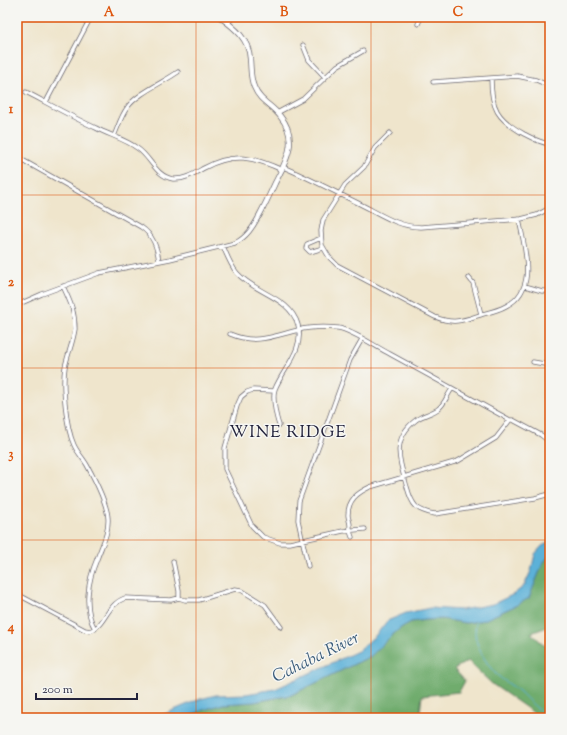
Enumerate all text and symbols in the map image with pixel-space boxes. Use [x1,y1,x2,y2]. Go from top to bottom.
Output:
text: A [104,4,115,22]
text: B [280,4,289,22]
text: C [453,4,463,22]
text: 1 [9,101,14,119]
text: 2 [8,274,15,292]
district label: WINE RIDGE [229,421,347,445]
text: 3 [8,446,14,464]
text: 4 [7,619,15,637]
water label: Cahaba River [268,627,364,689]
scale bar [36,675,137,701]
text: 200 m [42,681,73,699]

